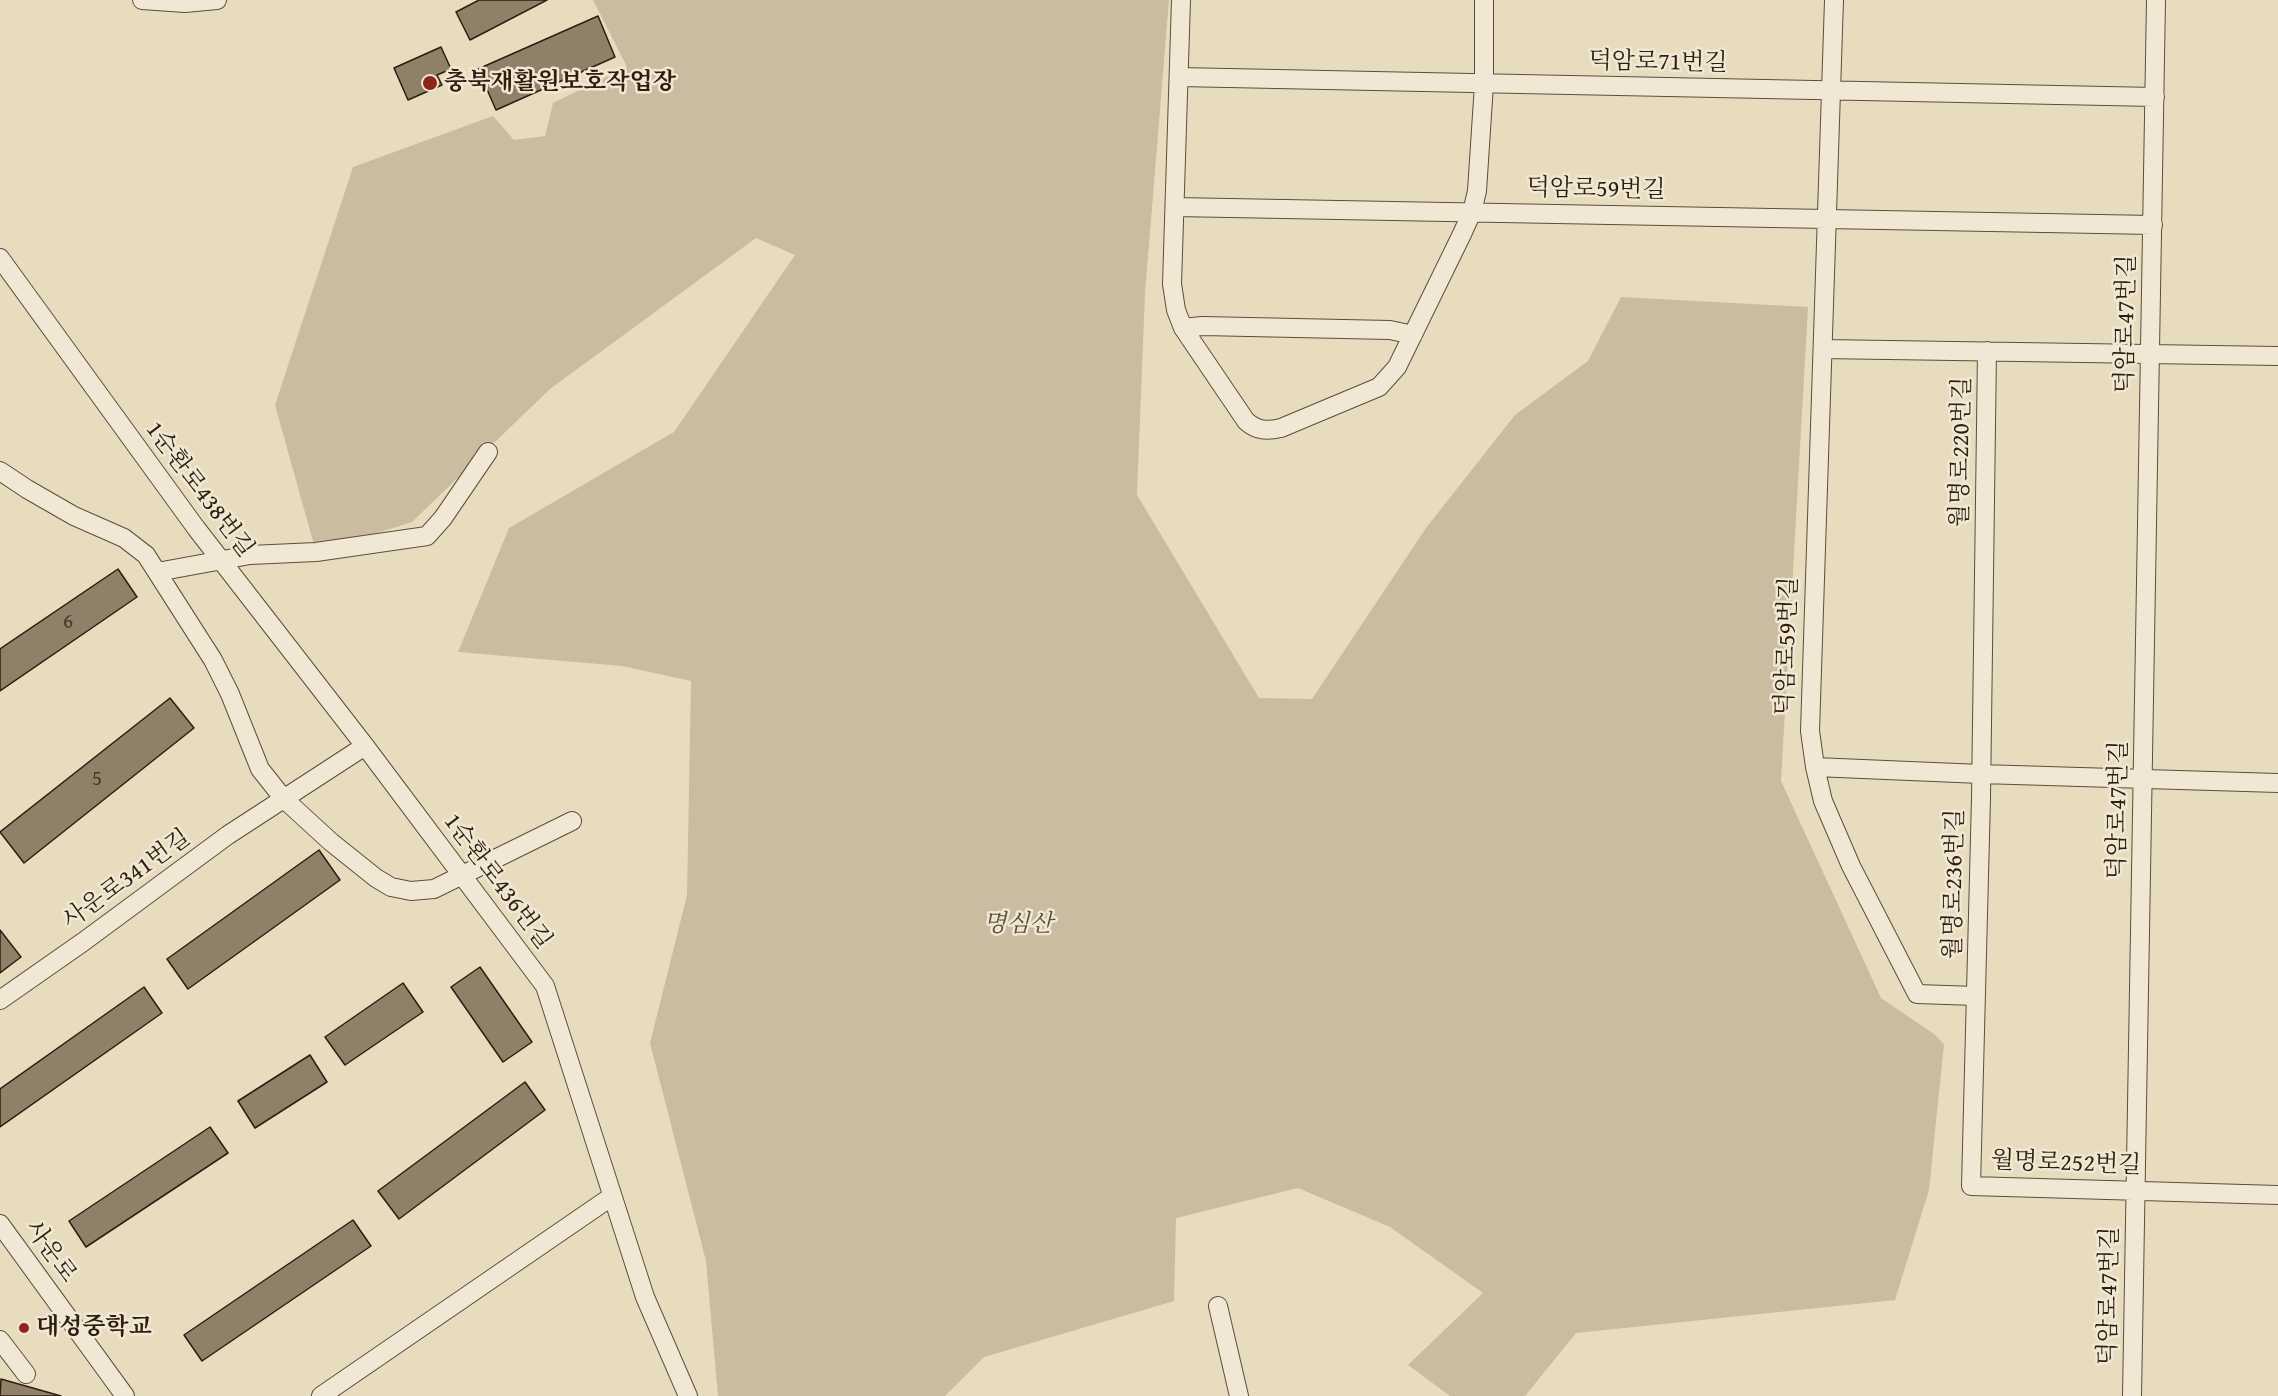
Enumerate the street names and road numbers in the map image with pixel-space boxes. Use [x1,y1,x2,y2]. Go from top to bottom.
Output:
street label: 덕암로71번길 [1588,47,1728,79]
street label: 덕암로59번길 [1526,174,1666,206]
street label: 덕암로47번길 [2111,254,2143,394]
street label: 월명로220번길 [1946,376,1978,528]
street label: 1순환로438번길 [139,417,259,563]
street label: 덕암로59번길 [1771,576,1805,716]
street label: 덕암로47번길 [2103,740,2135,880]
street label: 월명로236번길 [1939,808,1971,960]
street label: 1순환로436번길 [437,809,557,955]
street label: 사운로341번길 [58,824,196,936]
street label: 월명로252번길 [1990,1147,2142,1181]
street label: 사운로 [18,1215,82,1289]
street label: 덕암로47번길 [2094,1226,2126,1366]

